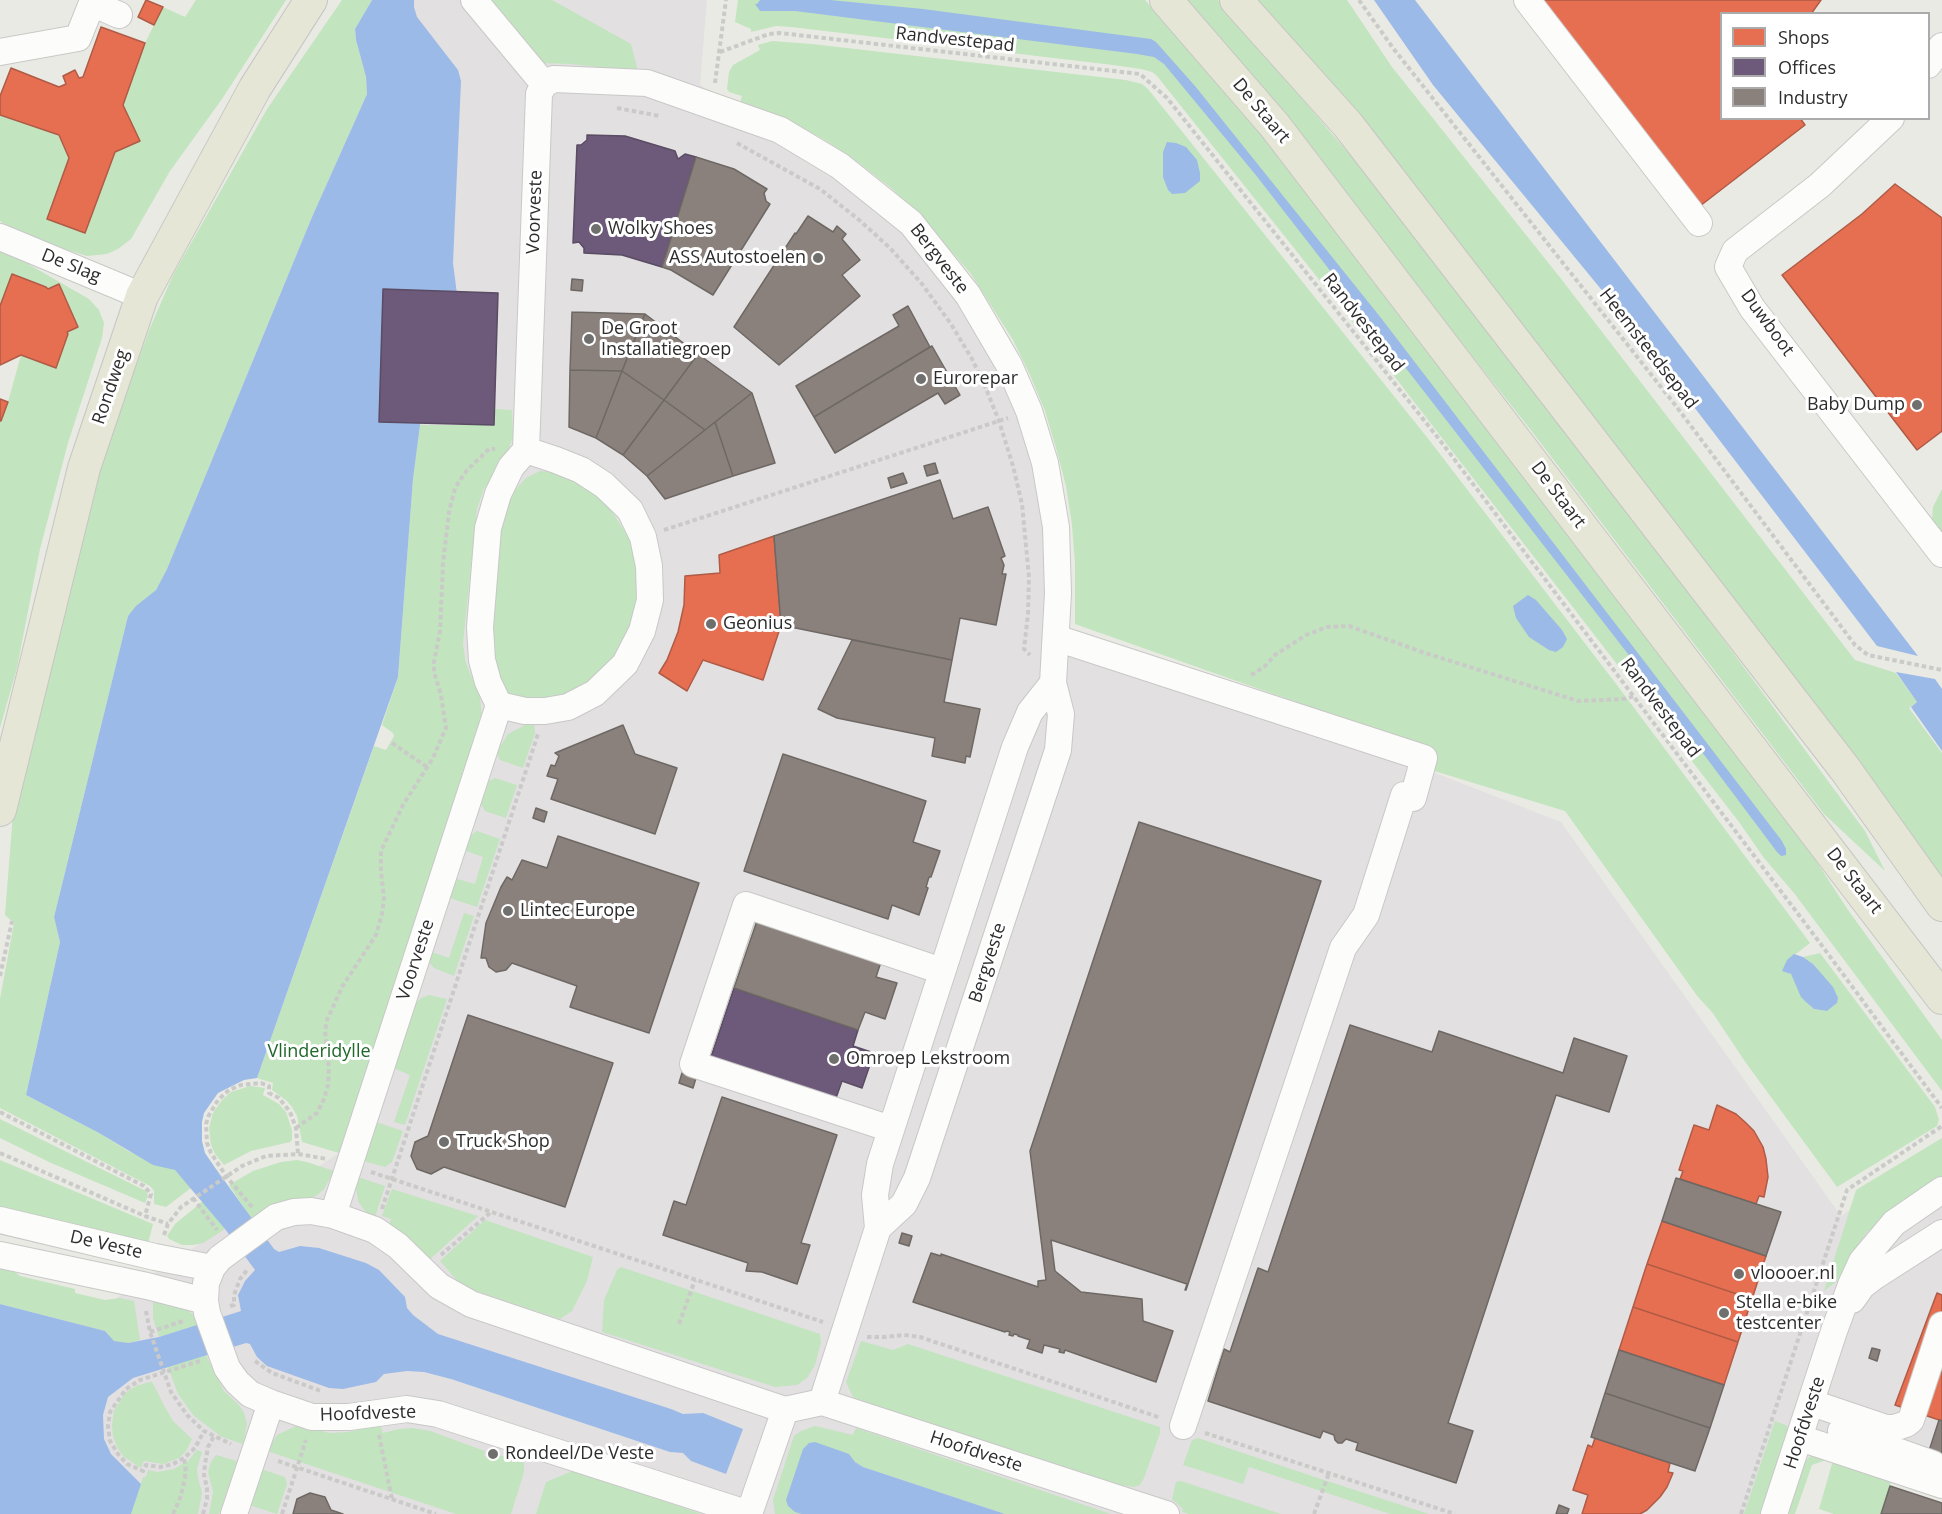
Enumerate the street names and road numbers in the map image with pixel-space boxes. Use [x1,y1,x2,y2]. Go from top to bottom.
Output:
street label: Randvestepad [895,23,1015,57]
street label: De Staart [1228,74,1294,148]
street label: Voorveste [523,170,547,254]
street label: Bergveste [905,220,973,298]
street label: De Slag [38,244,104,288]
street label: Randvestepad [1318,269,1408,377]
street label: Heemsteedsepad [1594,284,1702,414]
street label: Duwboot [1736,285,1798,361]
street label: Rondweg [88,347,134,427]
street label: De Staart [1526,457,1590,533]
street label: Randvestepad [1615,654,1705,762]
street label: De Staart [1822,844,1886,918]
street label: Voorveste [393,917,439,1003]
street label: Bergveste [965,920,1011,1006]
street label: De Veste [68,1226,144,1264]
street label: Hoofdveste [1780,1374,1830,1472]
street label: Hoofdveste [320,1402,416,1426]
street label: Hoofdveste [927,1427,1025,1477]

